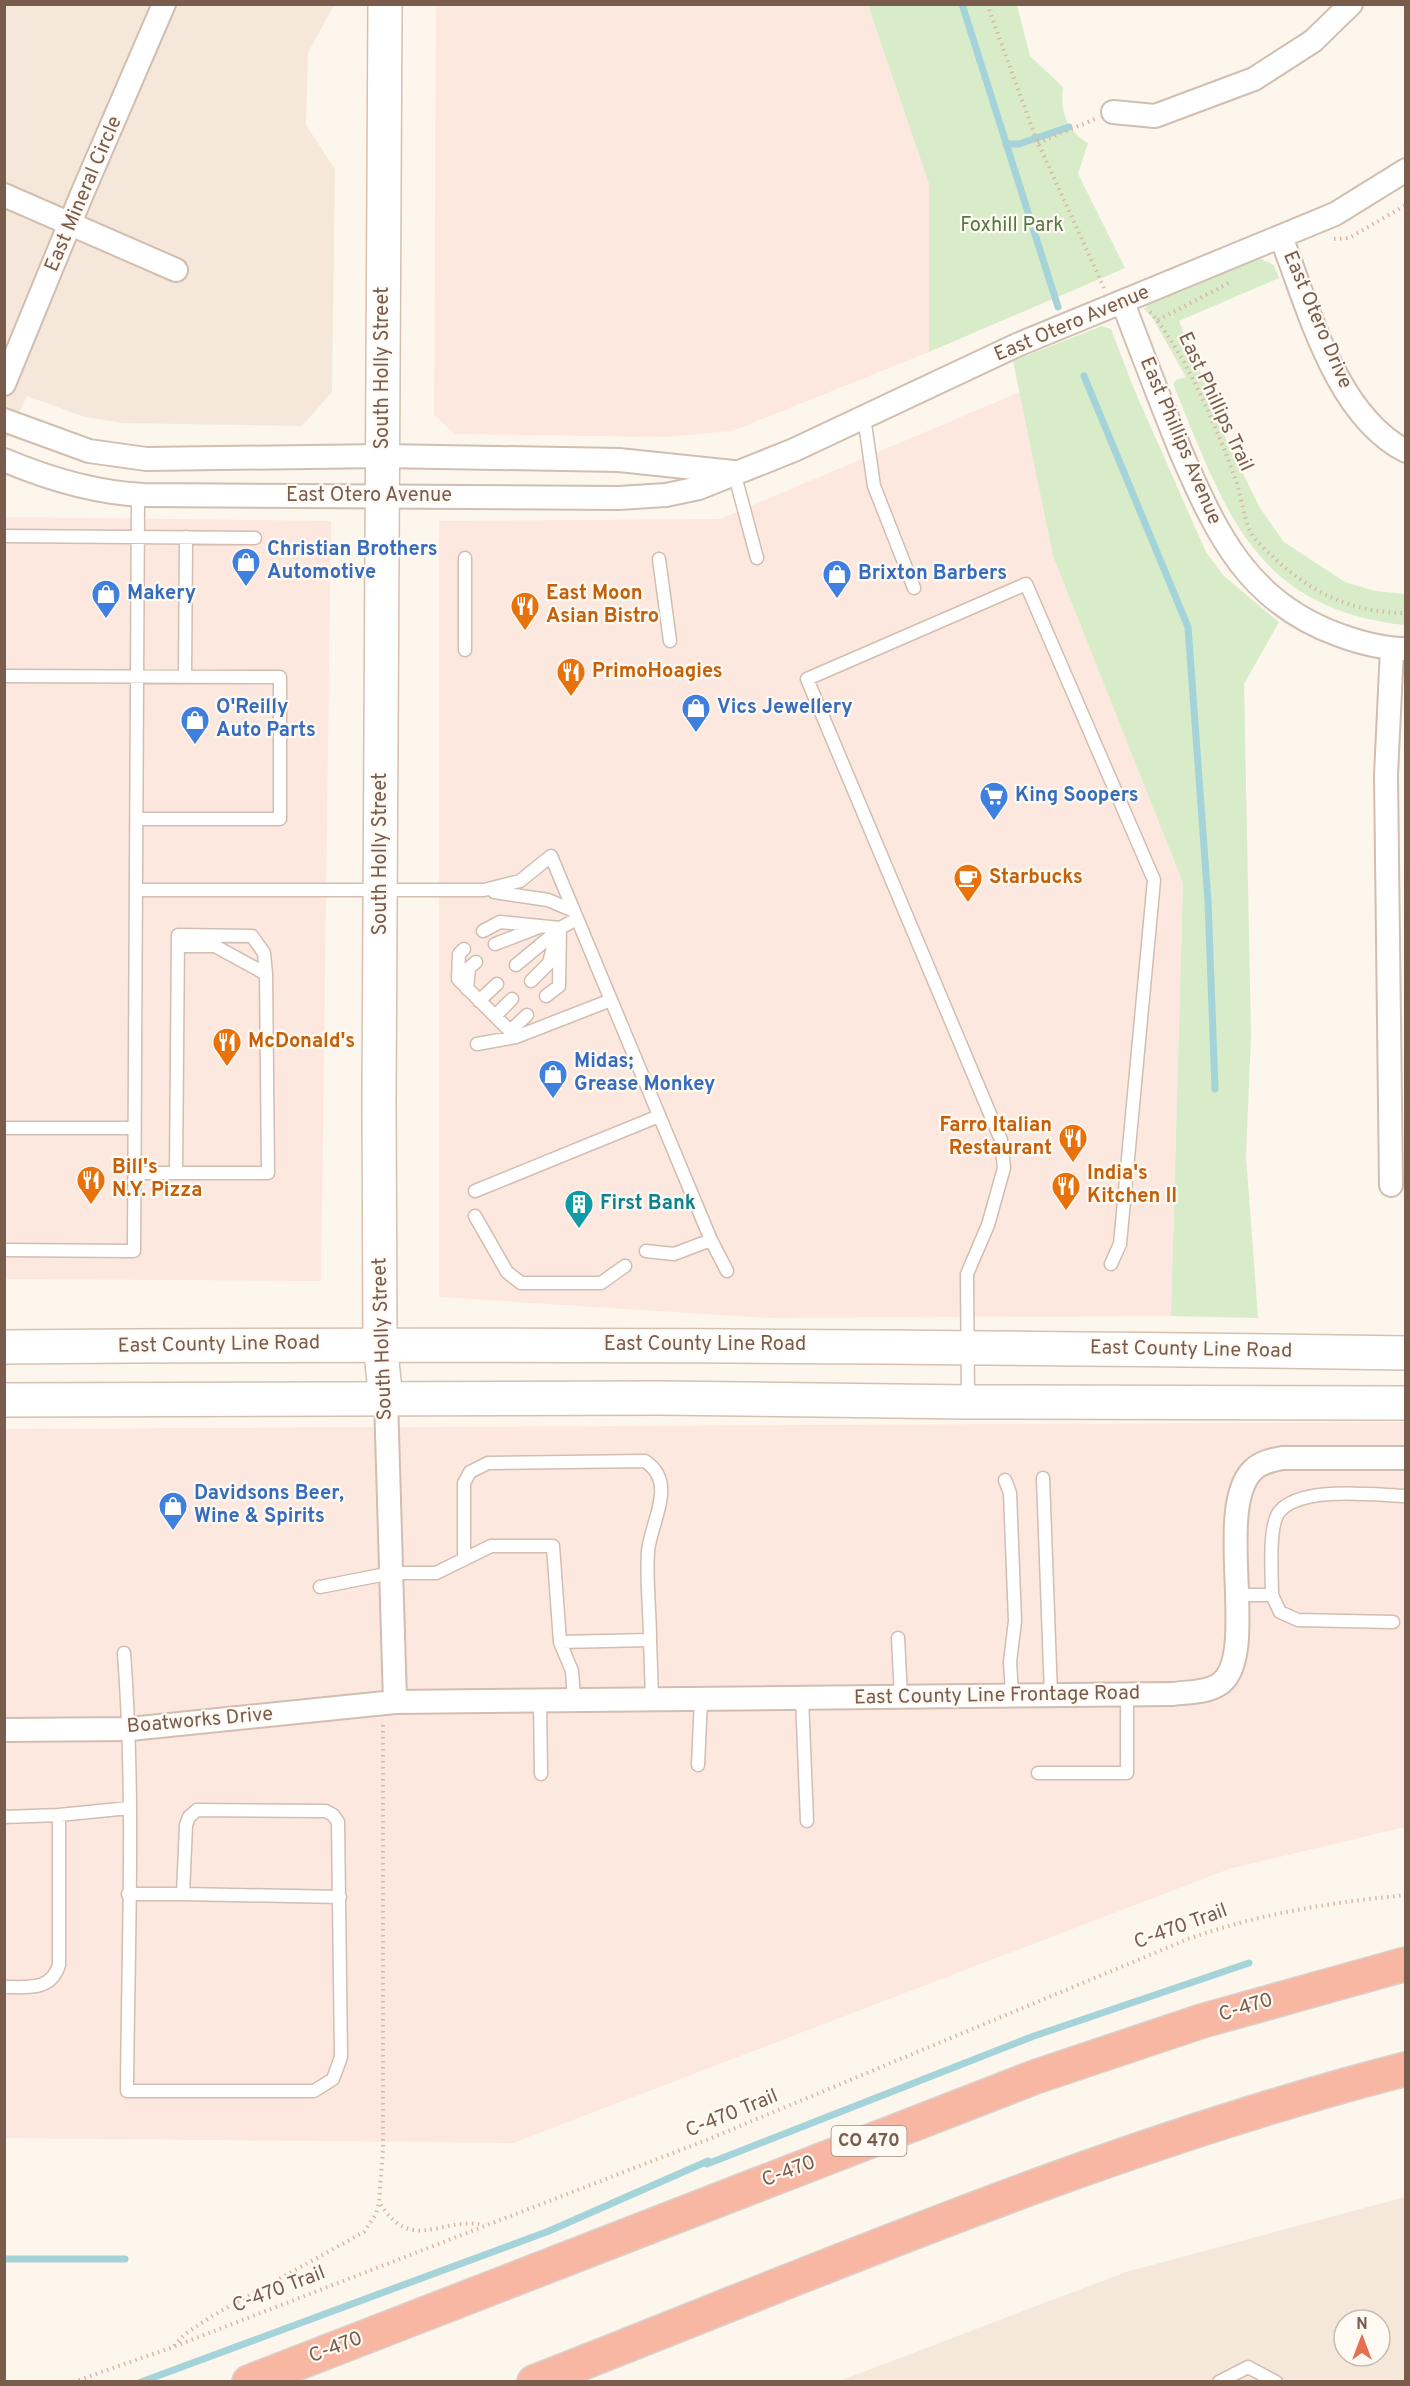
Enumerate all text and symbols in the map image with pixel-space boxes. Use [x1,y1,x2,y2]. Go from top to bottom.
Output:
street label: East Mineral Circle [39,112,129,276]
park label: Foxhill Park [960,213,1064,239]
street label: East Otero Drive [1276,247,1358,393]
street label: East Otero Avenue [991,280,1153,368]
street label: South Holly Street [370,286,396,450]
street label: East Phillips Trail [1171,328,1259,476]
street label: East Phillips Avenue [1133,353,1227,529]
street label: East Otero Avenue [286,483,452,509]
place label: Christian Brothers Automotive [267,537,438,586]
shop icon: Christian Brothers Automotive [230,546,262,588]
shop icon: Brixton Barbers [821,558,853,600]
place label: Brixton Barbers [858,561,1007,587]
shop icon: Makery [90,578,122,620]
place label: Makery [127,581,196,607]
place label: East Moon Asian Bistro [546,581,659,630]
restaurant icon: East Moon Asian Bistro [509,590,541,632]
restaurant icon: PrimoHoagies [555,656,587,698]
place label: PrimoHoagies [592,659,723,685]
shop icon: Vics Jewellery [680,692,712,734]
place label: O'Reilly Auto Parts [216,695,316,744]
place label: Vics Jewellery [717,695,853,721]
shop icon: O'Reilly Auto Parts [179,704,211,746]
street label: South Holly Street [368,772,394,936]
supermarket icon: King Soopers [978,780,1010,822]
place label: King Soopers [1015,783,1139,809]
cafe icon: Starbucks [952,862,984,904]
place label: Starbucks [989,865,1083,891]
restaurant icon: McDonald's [211,1026,243,1068]
place label: McDonald's [248,1029,355,1055]
place label: Midas; Grease Monkey [574,1049,715,1098]
shop icon: Midas; Grease Monkey [537,1058,569,1100]
place label: Farro Italian Restaurant [939,1113,1052,1162]
restaurant icon: Farro Italian Restaurant [1057,1122,1089,1164]
place label: Bill's N.Y. Pizza [112,1155,202,1204]
place label: India's Kitchen II [1087,1161,1177,1210]
restaurant icon: Bill's N.Y. Pizza [75,1164,107,1206]
restaurant icon: India's Kitchen II [1050,1170,1082,1212]
building icon: First Bank [563,1188,595,1230]
place label: First Bank [600,1191,696,1217]
street label: South Holly Street [367,1257,399,1421]
street label: East County Line Road [118,1330,320,1360]
street label: East County Line Road [604,1332,806,1358]
street label: East County Line Road [1090,1335,1292,1365]
place label: Davidsons Beer, Wine & Spirits [194,1481,344,1530]
shop icon: Davidsons Beer, Wine & Spirits [157,1490,189,1532]
street label: East County Line Frontage Road [854,1681,1140,1711]
street label: Boatworks Drive [126,1702,274,1740]
street label: C-470 Trail [1131,1898,1231,1956]
street label: C-470 [1216,1987,1276,2029]
street label: C-470 Trail [682,2084,782,2144]
road number: CO 470 [832,2126,906,2156]
street label: C-470 [758,2150,820,2194]
street label: C-470 Trail [229,2260,329,2320]
north arrow [1332,2308,1392,2368]
text: N [1356,2315,1368,2335]
street label: C-470 [305,2326,367,2370]

